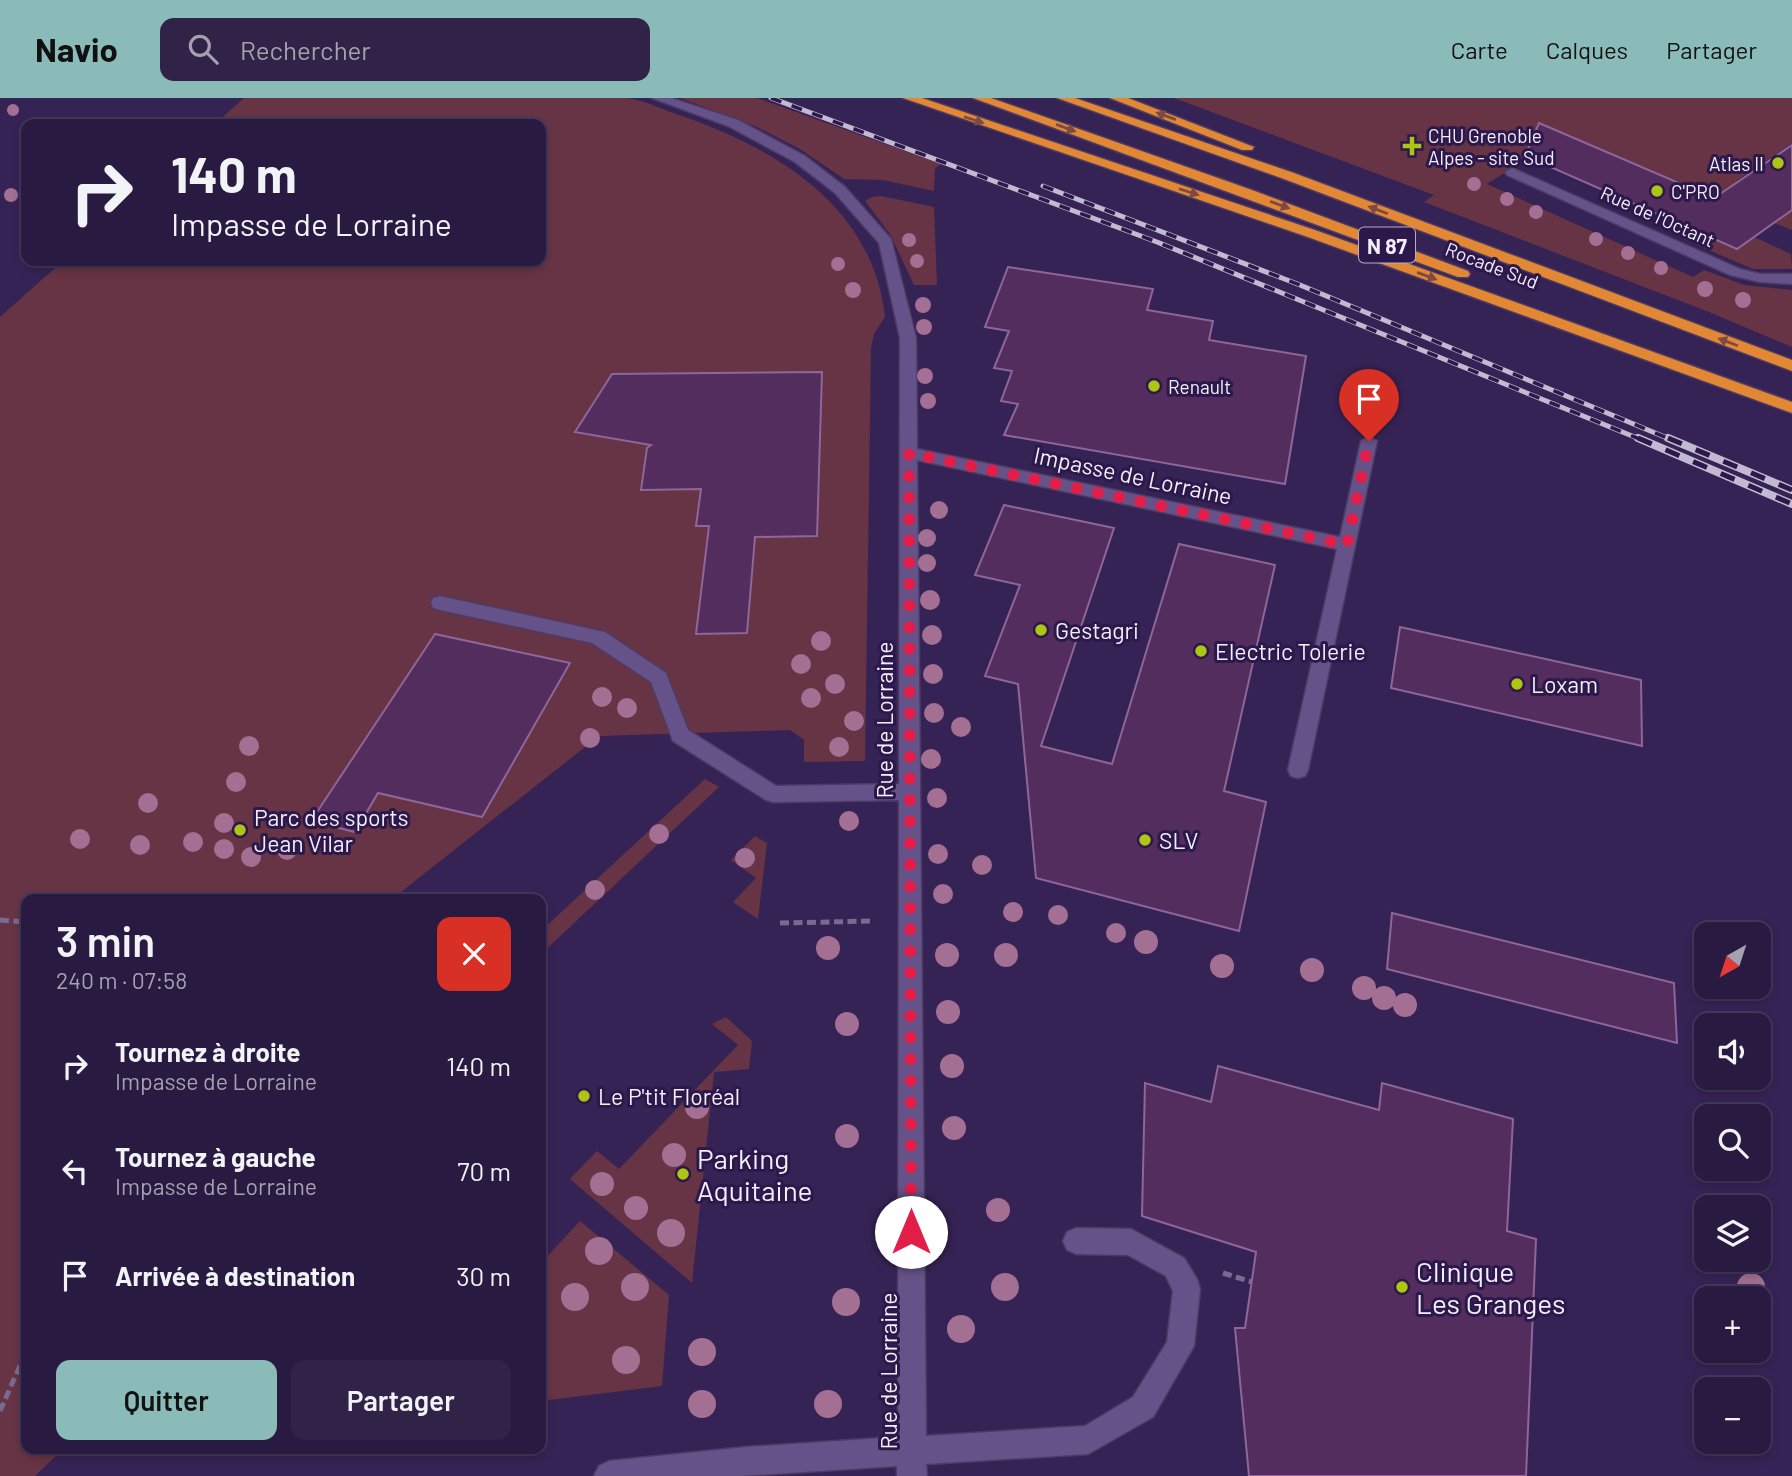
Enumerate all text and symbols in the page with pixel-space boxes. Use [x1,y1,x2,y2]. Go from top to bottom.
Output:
search box [160,18,650,81]
text: Navio [35,29,118,69]
icon: search [184,30,222,68]
text: Rechercher [240,34,371,65]
text: Carte [1451,35,1508,64]
text: Calques [1546,35,1628,64]
text: Partager [1666,35,1757,64]
one-way arrow [1155,111,1176,122]
one-way arrow [963,115,984,125]
one-way arrow [1056,123,1077,134]
place label: CHU Grenoble Alpes - site Sud [1428,124,1555,169]
marker: CHU Grenoble Alpes - site Sud [1402,136,1422,156]
text: 140 m [171,144,297,203]
icon: right [56,147,147,238]
place label: Atlas II [1709,152,1764,175]
marker: Atlas II [1770,155,1786,171]
place label: C'PRO [1671,180,1720,203]
street label: Rue de l'Octant [1597,181,1719,251]
marker: C'PRO [1649,183,1665,199]
one-way arrow [1179,187,1200,197]
one-way arrow [1270,200,1291,211]
text: Impasse de Lorraine [171,204,452,242]
one-way arrow [1367,204,1388,215]
road number: N 87 [1359,228,1415,262]
street label: Rocade Sud [1442,237,1542,293]
one-way arrow [1416,271,1437,282]
one-way arrow [1718,336,1739,347]
pin [1339,369,1399,441]
place label: Renault [1168,375,1231,398]
marker: Renault [1146,378,1162,394]
icon: arrive [1350,380,1388,418]
street label: Impasse de Lorraine [1031,440,1235,510]
place label: Gestagri [1055,616,1139,644]
marker: Gestagri [1033,622,1049,638]
place label: Electric Tolerie [1215,637,1366,665]
street label: Rue de Lorraine [870,641,898,799]
marker: Electric Tolerie [1193,643,1209,659]
place label: Loxam [1531,670,1598,698]
marker: Loxam [1509,676,1525,692]
place label: Parc des sports Jean Vilar [254,803,409,857]
marker: Parc des sports Jean Vilar [232,822,248,838]
place label: SLV [1159,826,1198,854]
marker: SLV [1137,832,1153,848]
text: 3 min [56,915,155,965]
button: close [437,917,511,991]
north arrow [1694,922,1771,999]
map controls [1694,922,1771,1454]
text: 240 m · 07:58 [56,966,187,994]
button: sound [1694,1013,1771,1090]
text: Tournez à droite [115,1036,300,1067]
icon: right [56,1047,94,1085]
text: 140 m [446,1050,511,1081]
text: Impasse de Lorraine [115,1067,317,1095]
place label: Le P'tit Floréal [598,1082,740,1110]
marker: Le P'tit Floréal [576,1088,592,1104]
button: search [1694,1104,1771,1181]
text: Tournez à gauche [115,1141,316,1172]
place label: Parking Aquitaine [697,1141,812,1207]
icon: left [56,1152,94,1190]
text: 70 m [457,1155,511,1186]
marker: Parking Aquitaine [675,1166,691,1182]
text: Impasse de Lorraine [115,1172,317,1200]
position arrow [874,1195,948,1269]
button: layers [1694,1195,1771,1272]
place label: Clinique Les Granges [1416,1254,1565,1320]
icon: arrive [56,1257,94,1295]
text: Arrivée à destination [115,1260,355,1291]
text: 30 m [456,1260,511,1291]
marker: Clinique Les Granges [1394,1279,1410,1295]
button: + [1694,1286,1771,1363]
street label: Rue de Lorraine [874,1292,902,1450]
button: Quitter [56,1360,277,1440]
button: Partager [291,1360,511,1440]
button: − [1694,1377,1771,1454]

